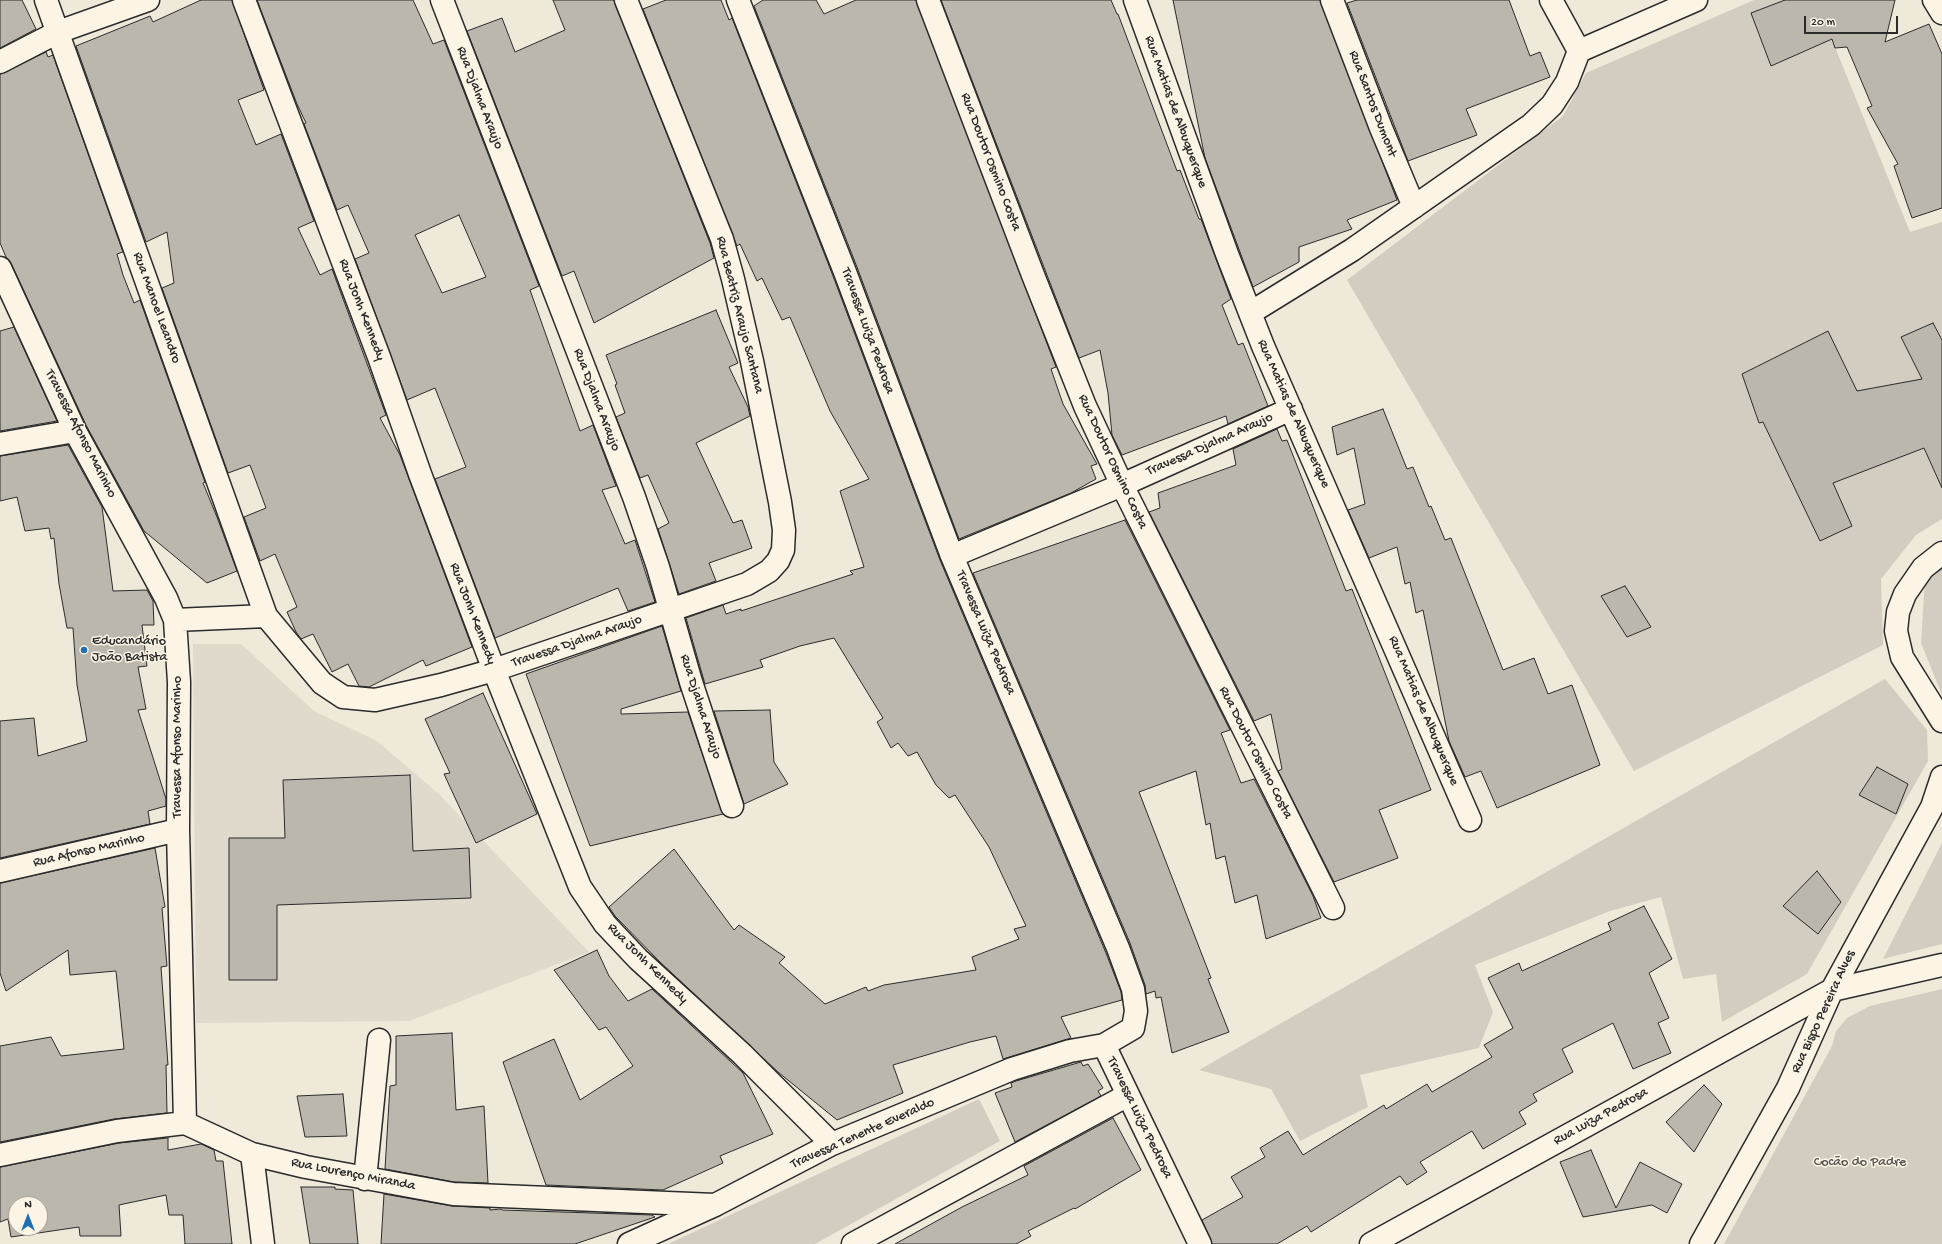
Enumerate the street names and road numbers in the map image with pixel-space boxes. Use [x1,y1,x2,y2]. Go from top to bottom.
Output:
street label: Rua Matias de Albuquerque [1140,34,1210,190]
street label: Rua Djalma Araujo [452,44,506,152]
street label: Rua Santos Dumont [1344,48,1400,160]
street label: Rua Doutor Osmino Costa [956,91,1024,233]
street label: Rua Beatriz Araujo Santana [711,235,767,395]
street label: Rua Manoel Leandro [128,250,184,366]
street label: Rua Jonh Kennedy [334,257,388,363]
street label: Travessa Luiza Pedrosa [836,266,898,396]
street label: Rua Matias de Albuquerque [1253,337,1333,491]
street label: Rua Djalma Araujo [569,346,623,454]
street label: Travessa Afonso Marinho [40,367,120,501]
street label: Rua Doutor Osmino Costa [1073,392,1151,532]
street label: Travessa Djalma Araujo [1144,409,1276,481]
street label: Rua Jonh Kennedy [445,561,499,667]
street label: Travessa Luiza Pedrosa [951,568,1019,698]
street label: Travessa Djalma Araujo [510,612,644,672]
street label: Rua Matias de Albuquerque [1384,634,1462,788]
street label: Rua Djalma Araujo [675,653,725,761]
street label: Travessa Afonso Marinho [170,676,186,818]
street label: Rua Doutor Osmino Costa [1214,684,1296,822]
street label: Rua Afonso Marinho [32,830,146,872]
street label: Rua Jonh Kennedy [603,920,691,1008]
street label: Rua Bispo Pereira Alves [1788,948,1860,1076]
street label: Travessa Luiza Pedrosa [1102,1054,1176,1182]
street label: Rua Luiza Pedrosa [1551,1084,1651,1150]
street label: Travessa Tenente Everaldo [788,1095,938,1173]
street label: Rua Lourenço Miranda [289,1155,417,1195]

